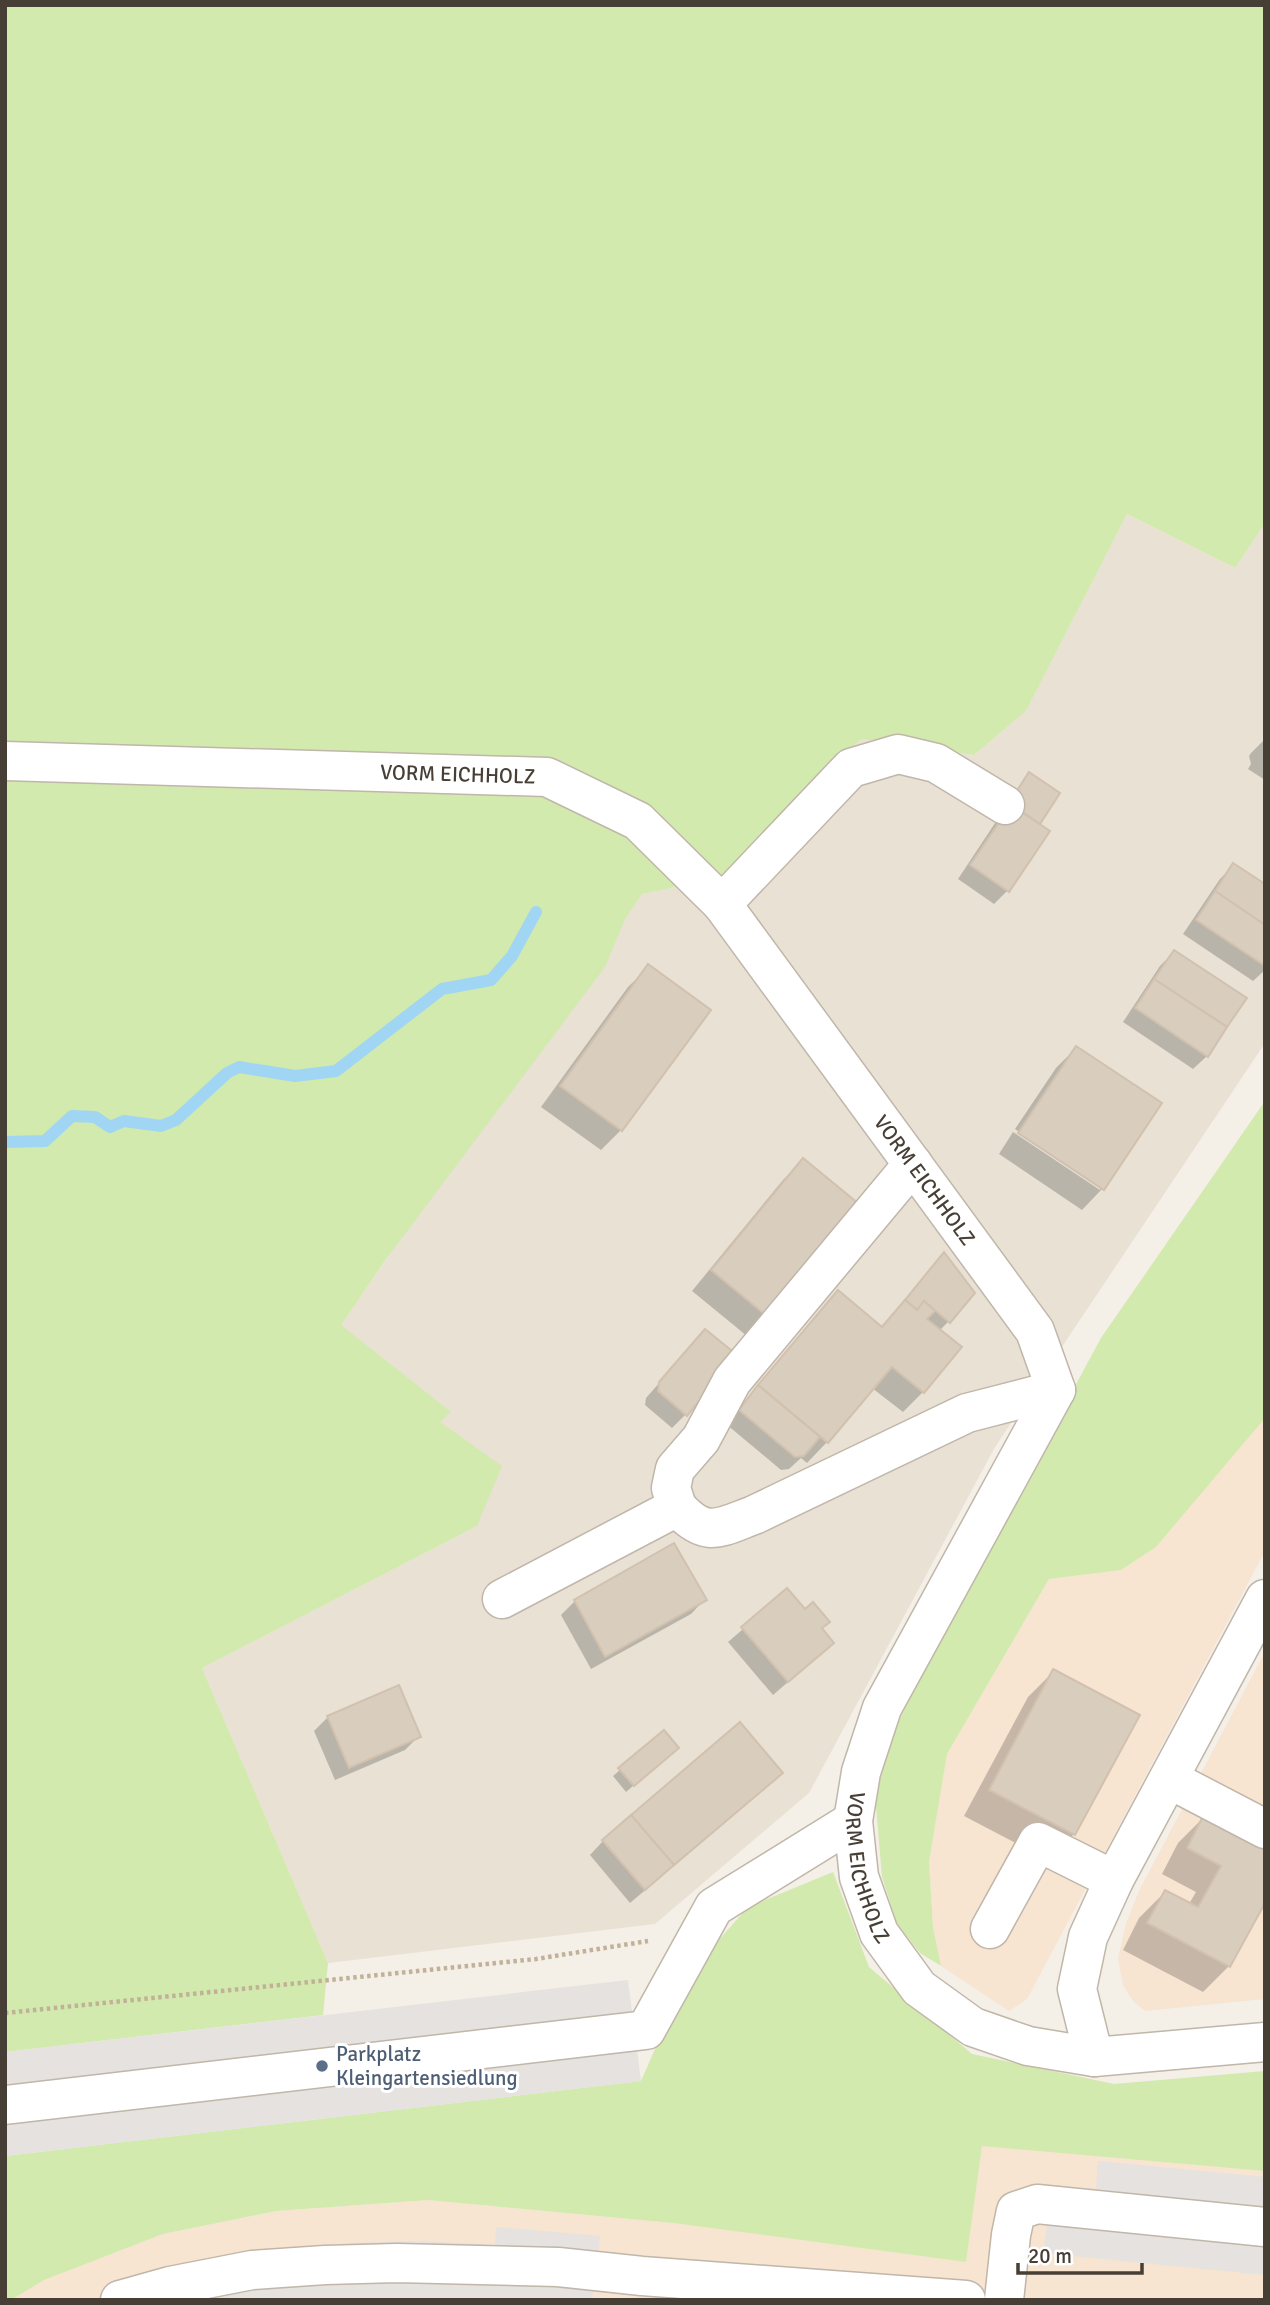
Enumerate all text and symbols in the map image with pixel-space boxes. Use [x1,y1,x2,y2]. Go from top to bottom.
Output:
street label: VORM EICHHOLZ [380,759,536,790]
street label: VORM EICHHOLZ [868,1110,981,1251]
street label: VORM EICHHOLZ [840,1790,895,1949]
place label: Parkplatz Kleingartensiedlung [336,2041,518,2091]
marker: Parkplatz Kleingartensiedlung [314,2058,330,2074]
scale bar [1018,2232,1142,2276]
text: 20 m [1028,2243,1072,2269]

